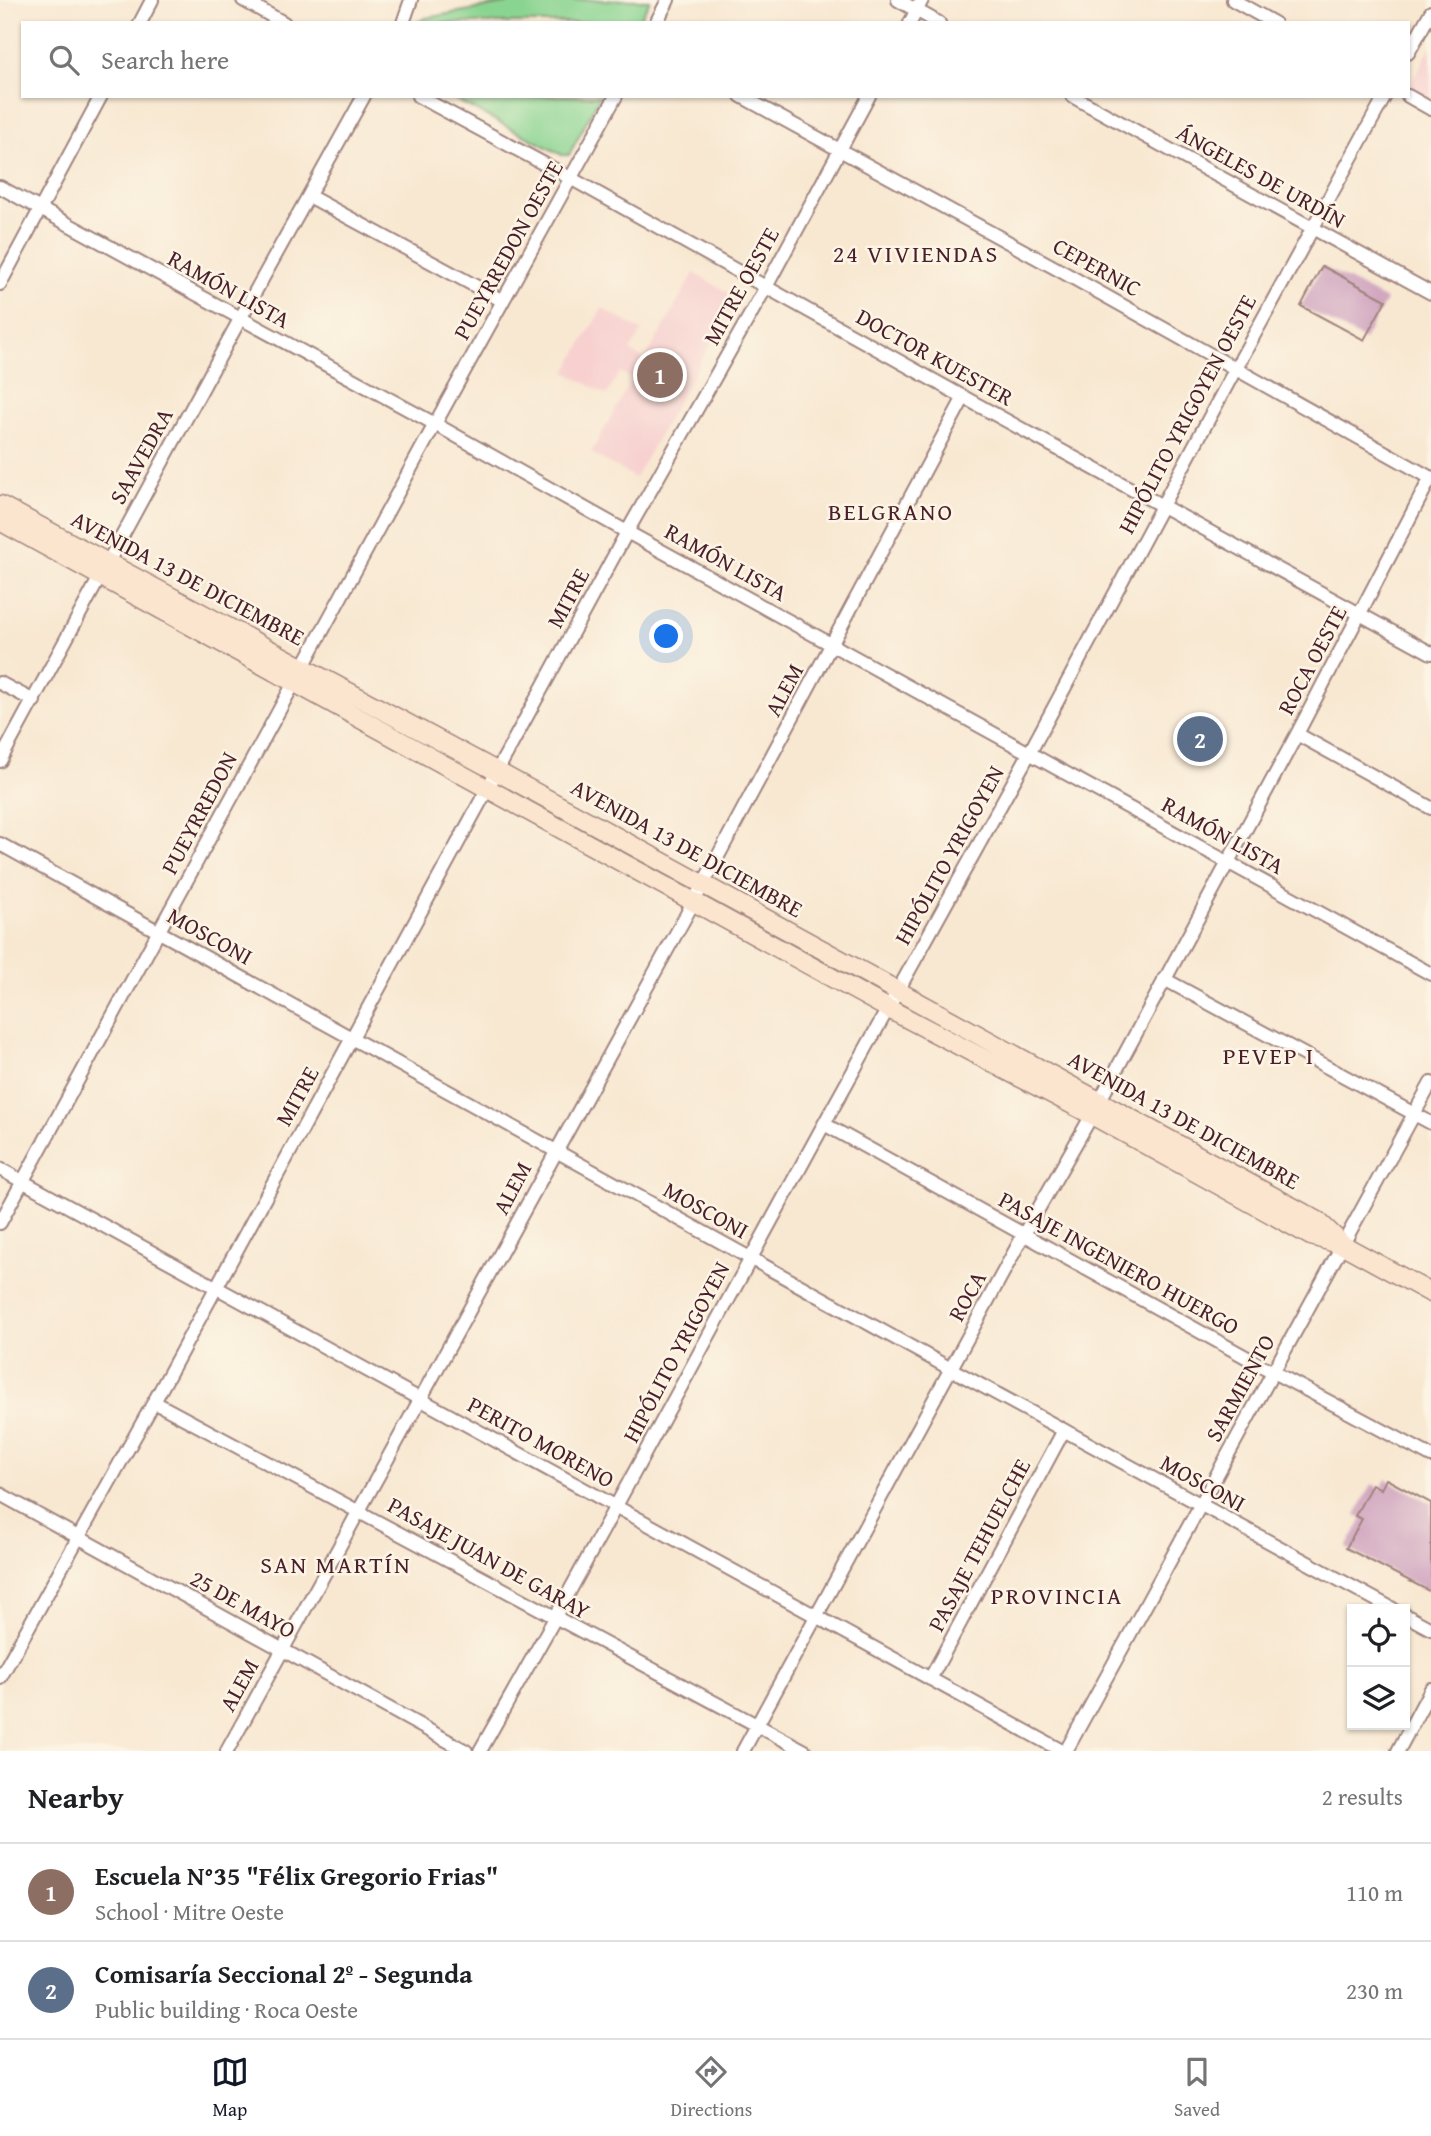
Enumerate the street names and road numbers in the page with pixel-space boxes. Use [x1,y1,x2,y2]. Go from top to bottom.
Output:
street label: ÁNGELES DE URDÍN [1171,115,1352,236]
street label: PUEYRREDON OESTE [445,154,571,345]
street label: MITRE OESTE [695,221,787,351]
street label: CEPERNIC [1047,229,1147,304]
street label: RAMÓN LISTA [162,241,296,336]
street label: HIPÓLITO YRIGOYEN OESTE [1109,288,1264,539]
street label: DOCTOR KUESTER [851,300,1020,414]
street label: SAAVEDRA [101,402,181,510]
street label: AVENIDA 13 DE DICIEMBRE [66,502,311,653]
street label: RAMÓN LISTA [659,514,793,609]
street label: MITRE [538,562,597,634]
street label: ROCA OESTE [1269,599,1354,720]
street label: ALEM [756,657,811,722]
street label: PUEYRREDON [153,746,245,880]
street label: HIPÓLITO YRIGOYEN [886,759,1012,950]
street label: AVENIDA 13 DE DICIEMBRE [565,770,809,925]
street label: RAMÓN LISTA [1156,787,1290,882]
street label: MOSCONI [162,899,259,972]
street label: AVENIDA 13 DE DICIEMBRE [1062,1042,1306,1197]
street label: MITRE [267,1060,326,1132]
street label: ALEM [484,1155,539,1220]
street label: MOSCONI [658,1173,755,1246]
street label: PASAJE INGENIERO HUERGO [993,1183,1245,1343]
street label: HIPÓLITO YRIGOYEN [614,1256,737,1448]
street label: ROCA [939,1265,994,1327]
street label: SARMIENTO [1197,1328,1283,1447]
street label: PERITO MORENO [462,1388,621,1496]
street label: MOSCONI [1155,1446,1252,1519]
street label: PASAJE TEHUELCHE [919,1453,1038,1637]
street label: PASAJE JUAN DE GARAY [382,1488,596,1627]
street label: 25 DE MAYO [185,1561,302,1646]
street label: ALEM [211,1652,266,1717]

